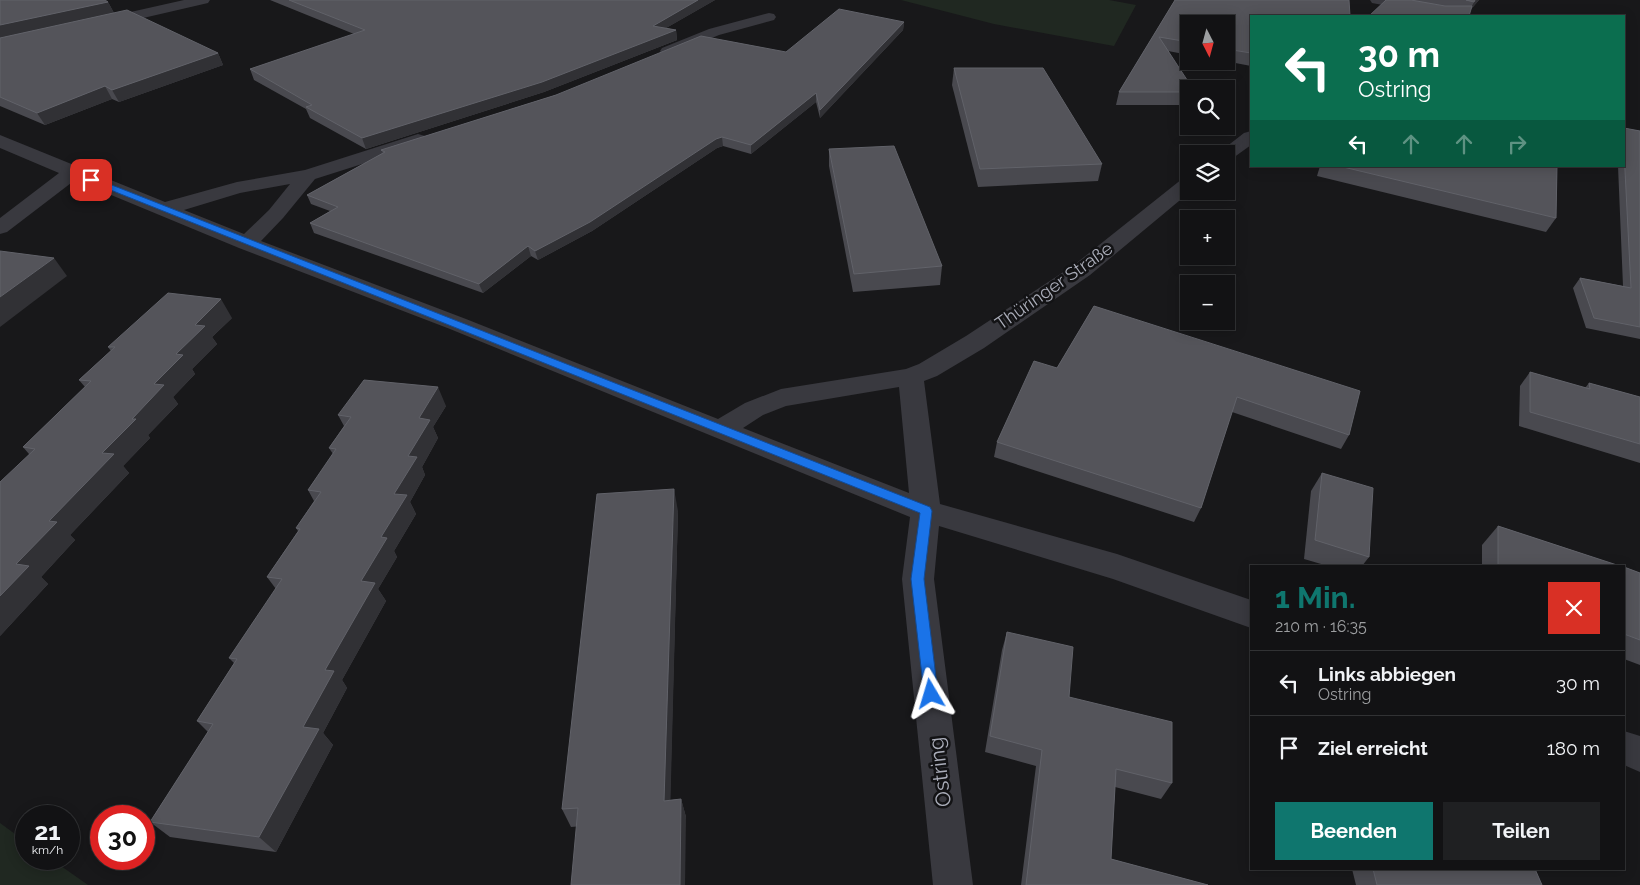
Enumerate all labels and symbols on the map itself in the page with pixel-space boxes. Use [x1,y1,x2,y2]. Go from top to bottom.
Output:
north arrow [1180,15,1235,70]
pin [70,159,112,201]
street label: Thüringer Straße [991,237,1117,334]
position arrow [904,667,956,719]
street label: Ostring [923,736,956,808]
speed limit sign: 30 [90,805,155,870]

